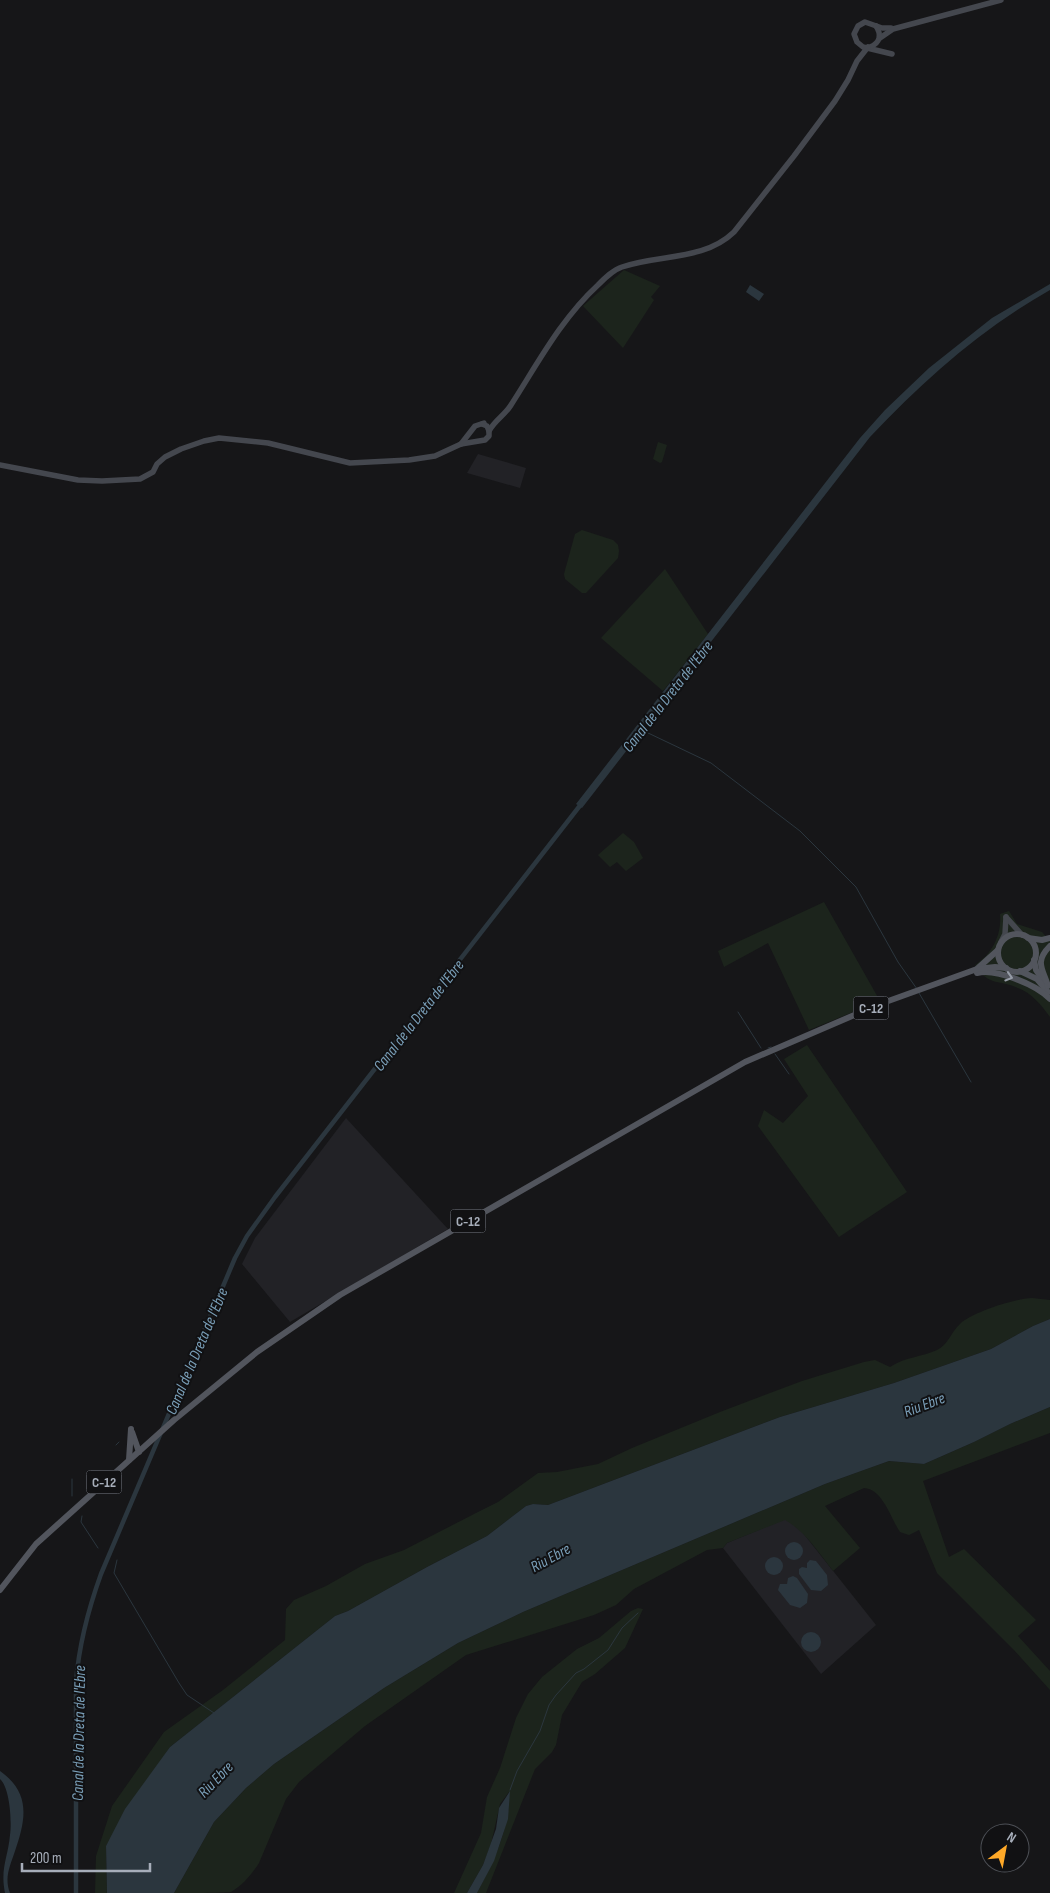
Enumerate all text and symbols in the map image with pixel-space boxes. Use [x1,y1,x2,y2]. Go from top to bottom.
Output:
water label: Canal de la Dreta de l'Ebre [619,638,717,756]
water label: Canal de la Dreta de l'Ebre [370,957,468,1075]
one-way arrow [1004,972,1012,982]
road number: C-12 [854,996,888,1020]
road number: C-12 [450,1210,486,1232]
water label: Canal de la Dreta de l'Ebre [162,1285,233,1418]
water label: Riu Ebre [901,1389,948,1422]
road number: C-12 [86,1470,122,1494]
water label: Riu Ebre [527,1540,574,1577]
water label: Canal de la Dreta de l'Ebre [69,1665,90,1801]
water label: Riu Ebre [194,1758,238,1802]
north arrow [980,1823,1030,1873]
text: N [1004,1828,1019,1847]
scale bar [22,1840,150,1872]
text: 200 m [30,1849,62,1868]

